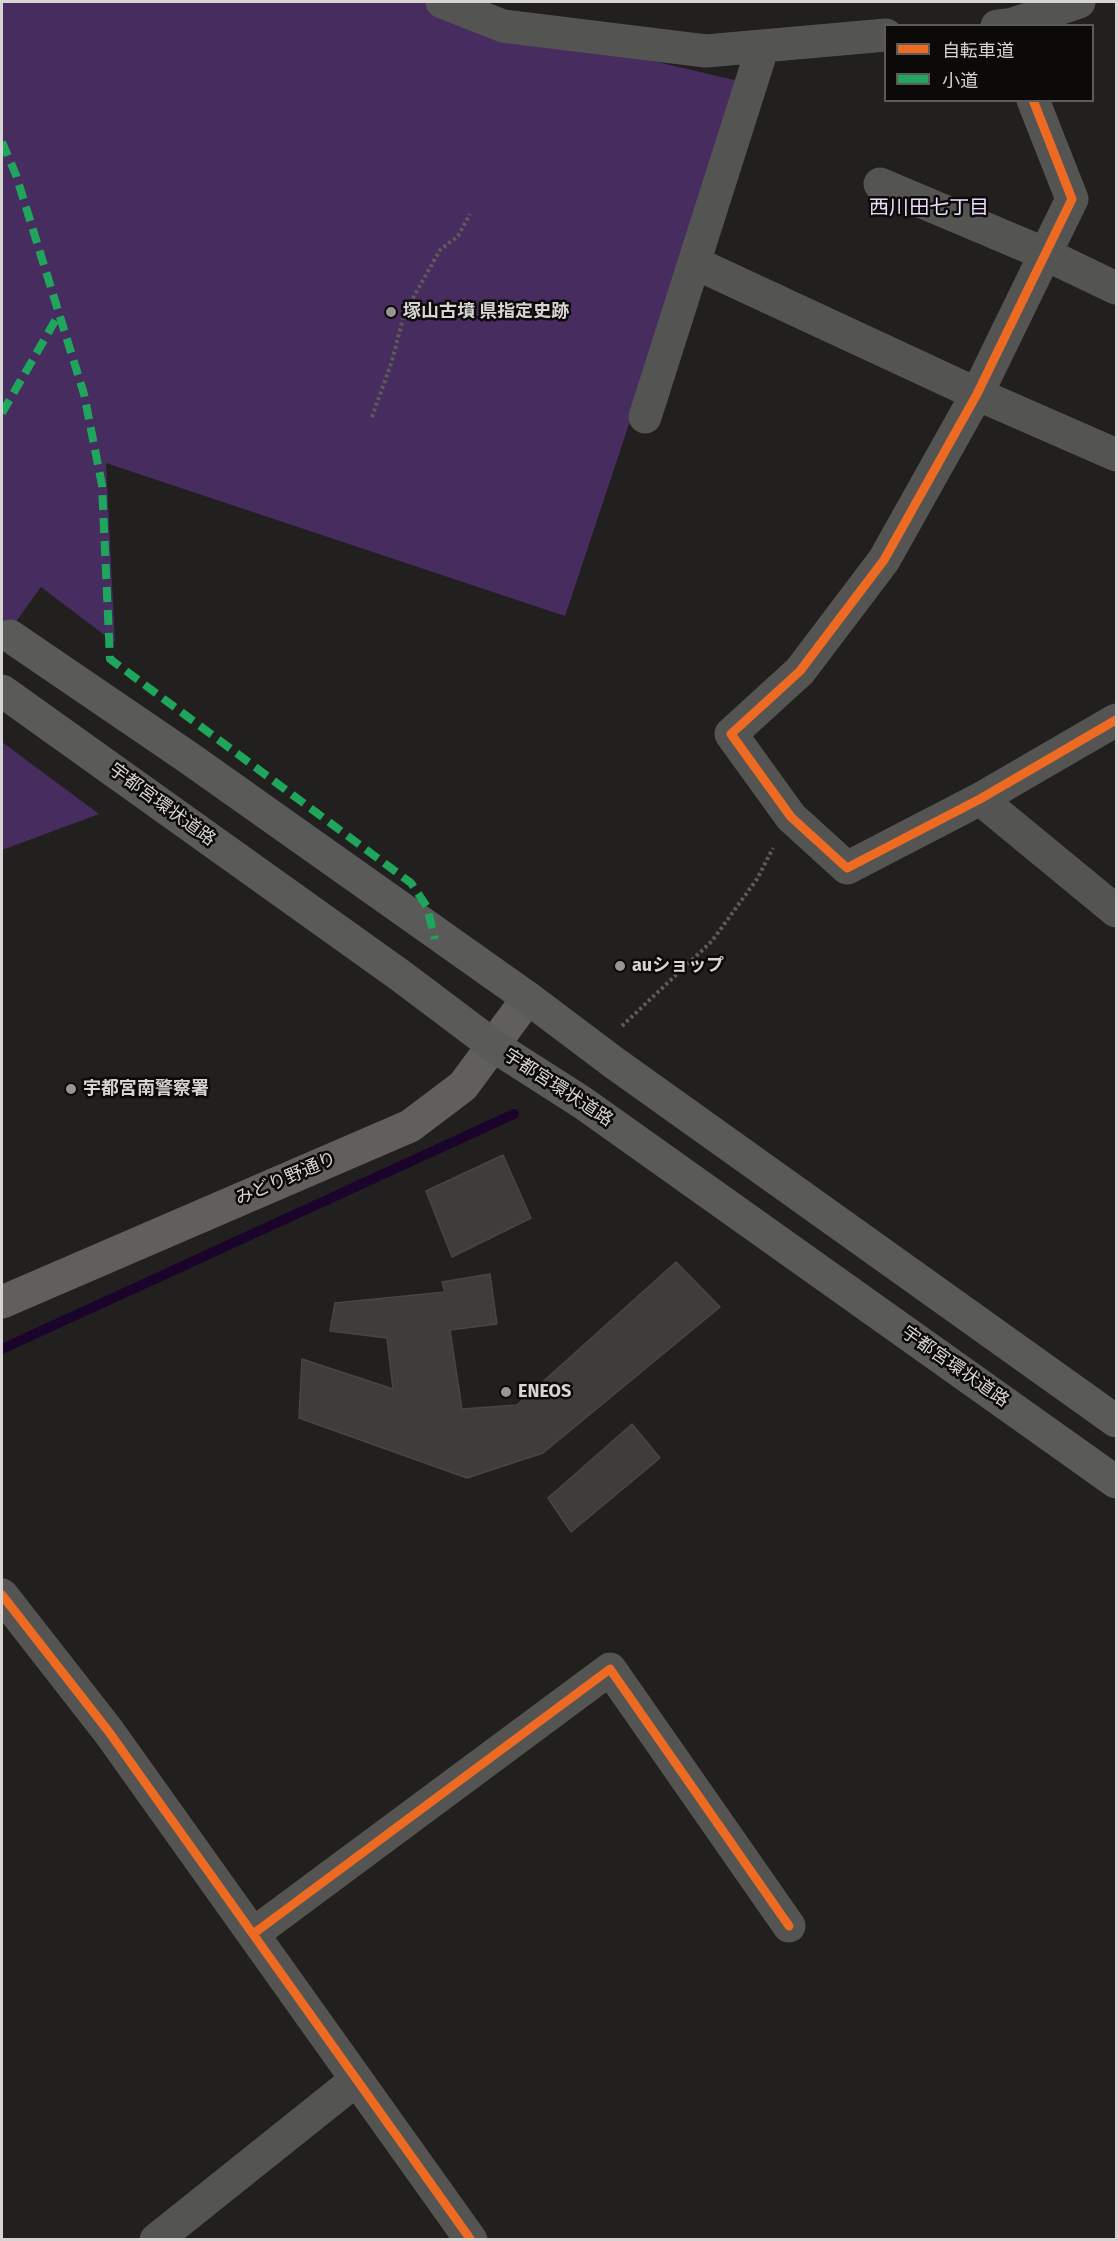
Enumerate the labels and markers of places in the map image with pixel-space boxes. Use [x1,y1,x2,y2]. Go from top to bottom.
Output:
place label: 塚山古墳 県指定史跡 [403,301,569,323]
marker: 塚山古墳 県指定史跡 [384,305,398,319]
place label: auショップ [632,955,724,977]
marker: auショップ [613,959,627,973]
place label: 宇都宮南警察署 [83,1078,209,1100]
marker: 宇都宮南警察署 [64,1082,78,1096]
place label: ENEOS [518,1381,571,1403]
marker: ENEOS [499,1385,513,1399]

